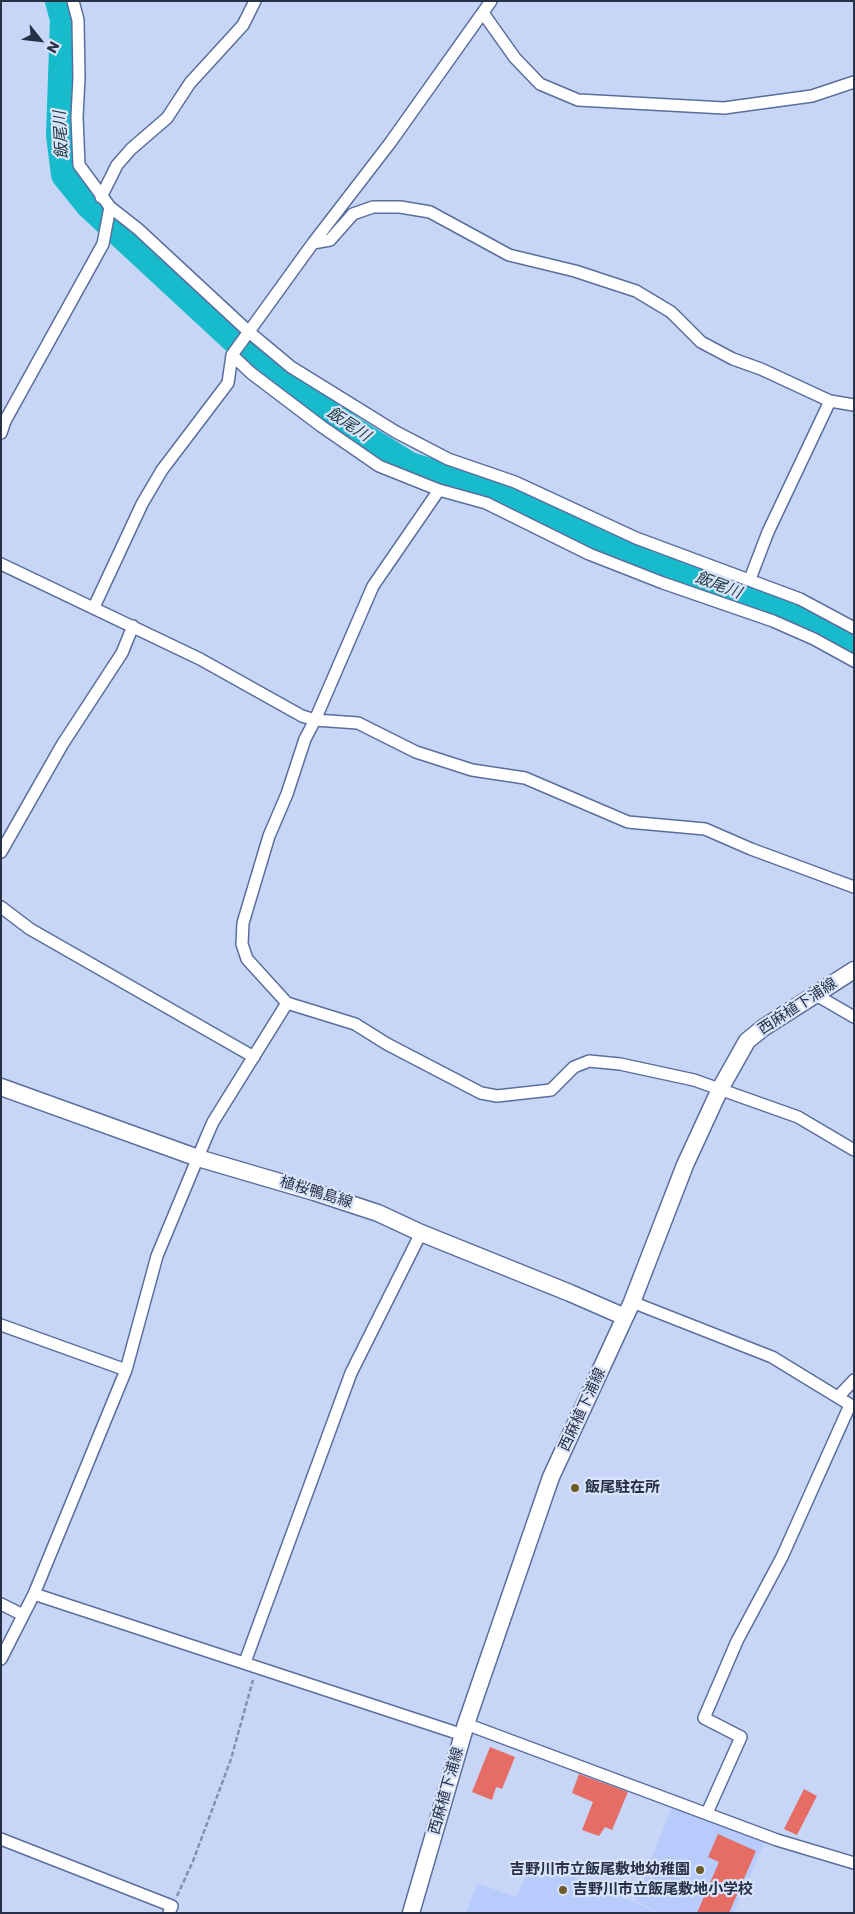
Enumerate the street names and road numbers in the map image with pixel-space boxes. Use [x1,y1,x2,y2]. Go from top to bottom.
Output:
street label: 西麻植下浦線 [755,975,841,1039]
street label: 植桜鴨島線 [278,1173,354,1213]
street label: 西麻植下浦線 [556,1365,610,1455]
street label: 西麻植下浦線 [426,1745,468,1837]

